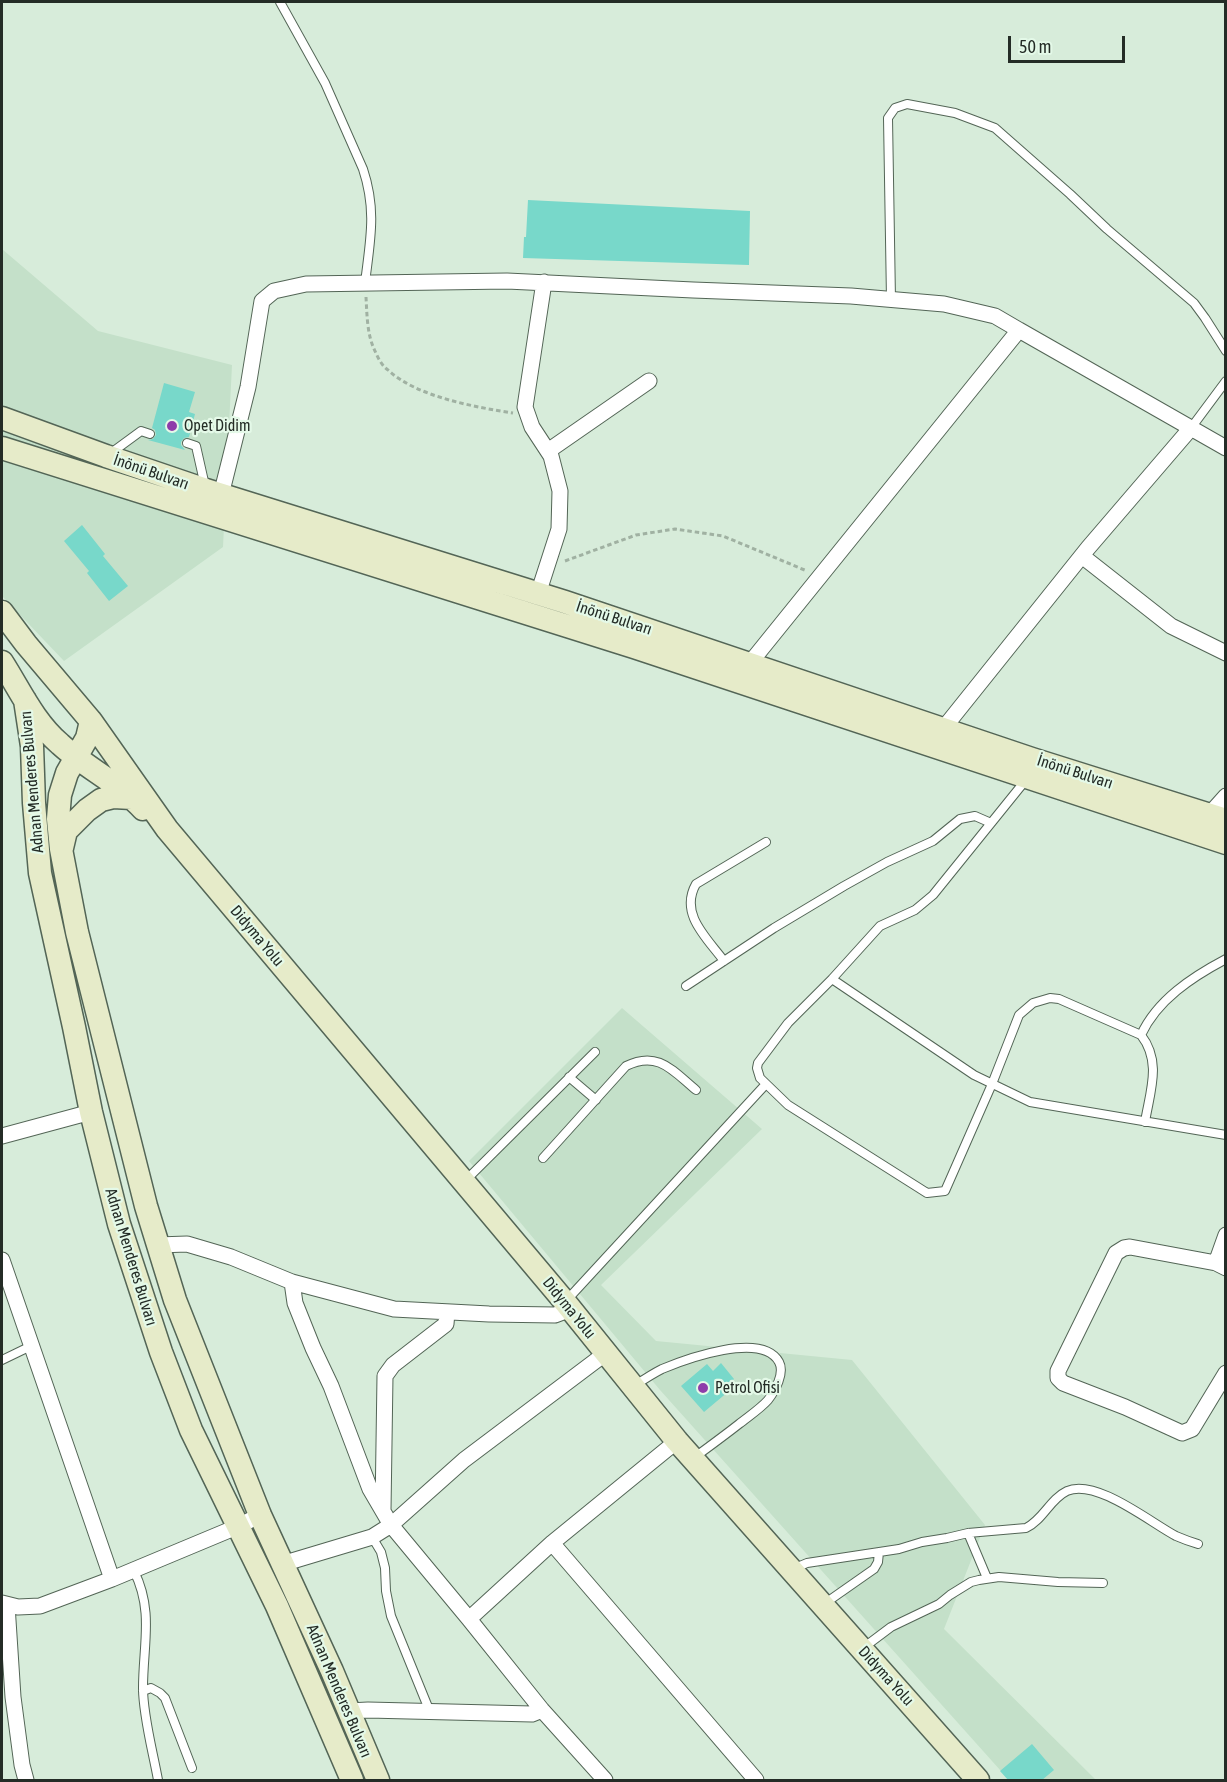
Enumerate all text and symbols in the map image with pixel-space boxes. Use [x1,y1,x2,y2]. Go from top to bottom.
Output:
scale bar [1011,24,1128,62]
text: 50 m [1019,36,1051,57]
place label: Opet Didim [184,416,250,436]
marker: Opet Didim [165,419,179,433]
street label: İnönü Bulvarı [111,450,191,494]
street label: İnönü Bulvarı [574,597,654,639]
street label: Adnan Menderes Bulvarı [16,710,48,854]
street label: İnönü Bulvarı [1035,751,1115,793]
street label: Didyma Yolu [226,902,288,970]
street label: Adnan Menderes Bulvarı [101,1186,161,1328]
street label: Didyma Yolu [538,1273,600,1343]
place label: Petrol Ofisi [715,1378,780,1398]
marker: Petrol Ofisi [696,1381,710,1395]
street label: Adnan Menderes Bulvarı [302,1622,376,1760]
street label: Didyma Yolu [854,1642,918,1710]

